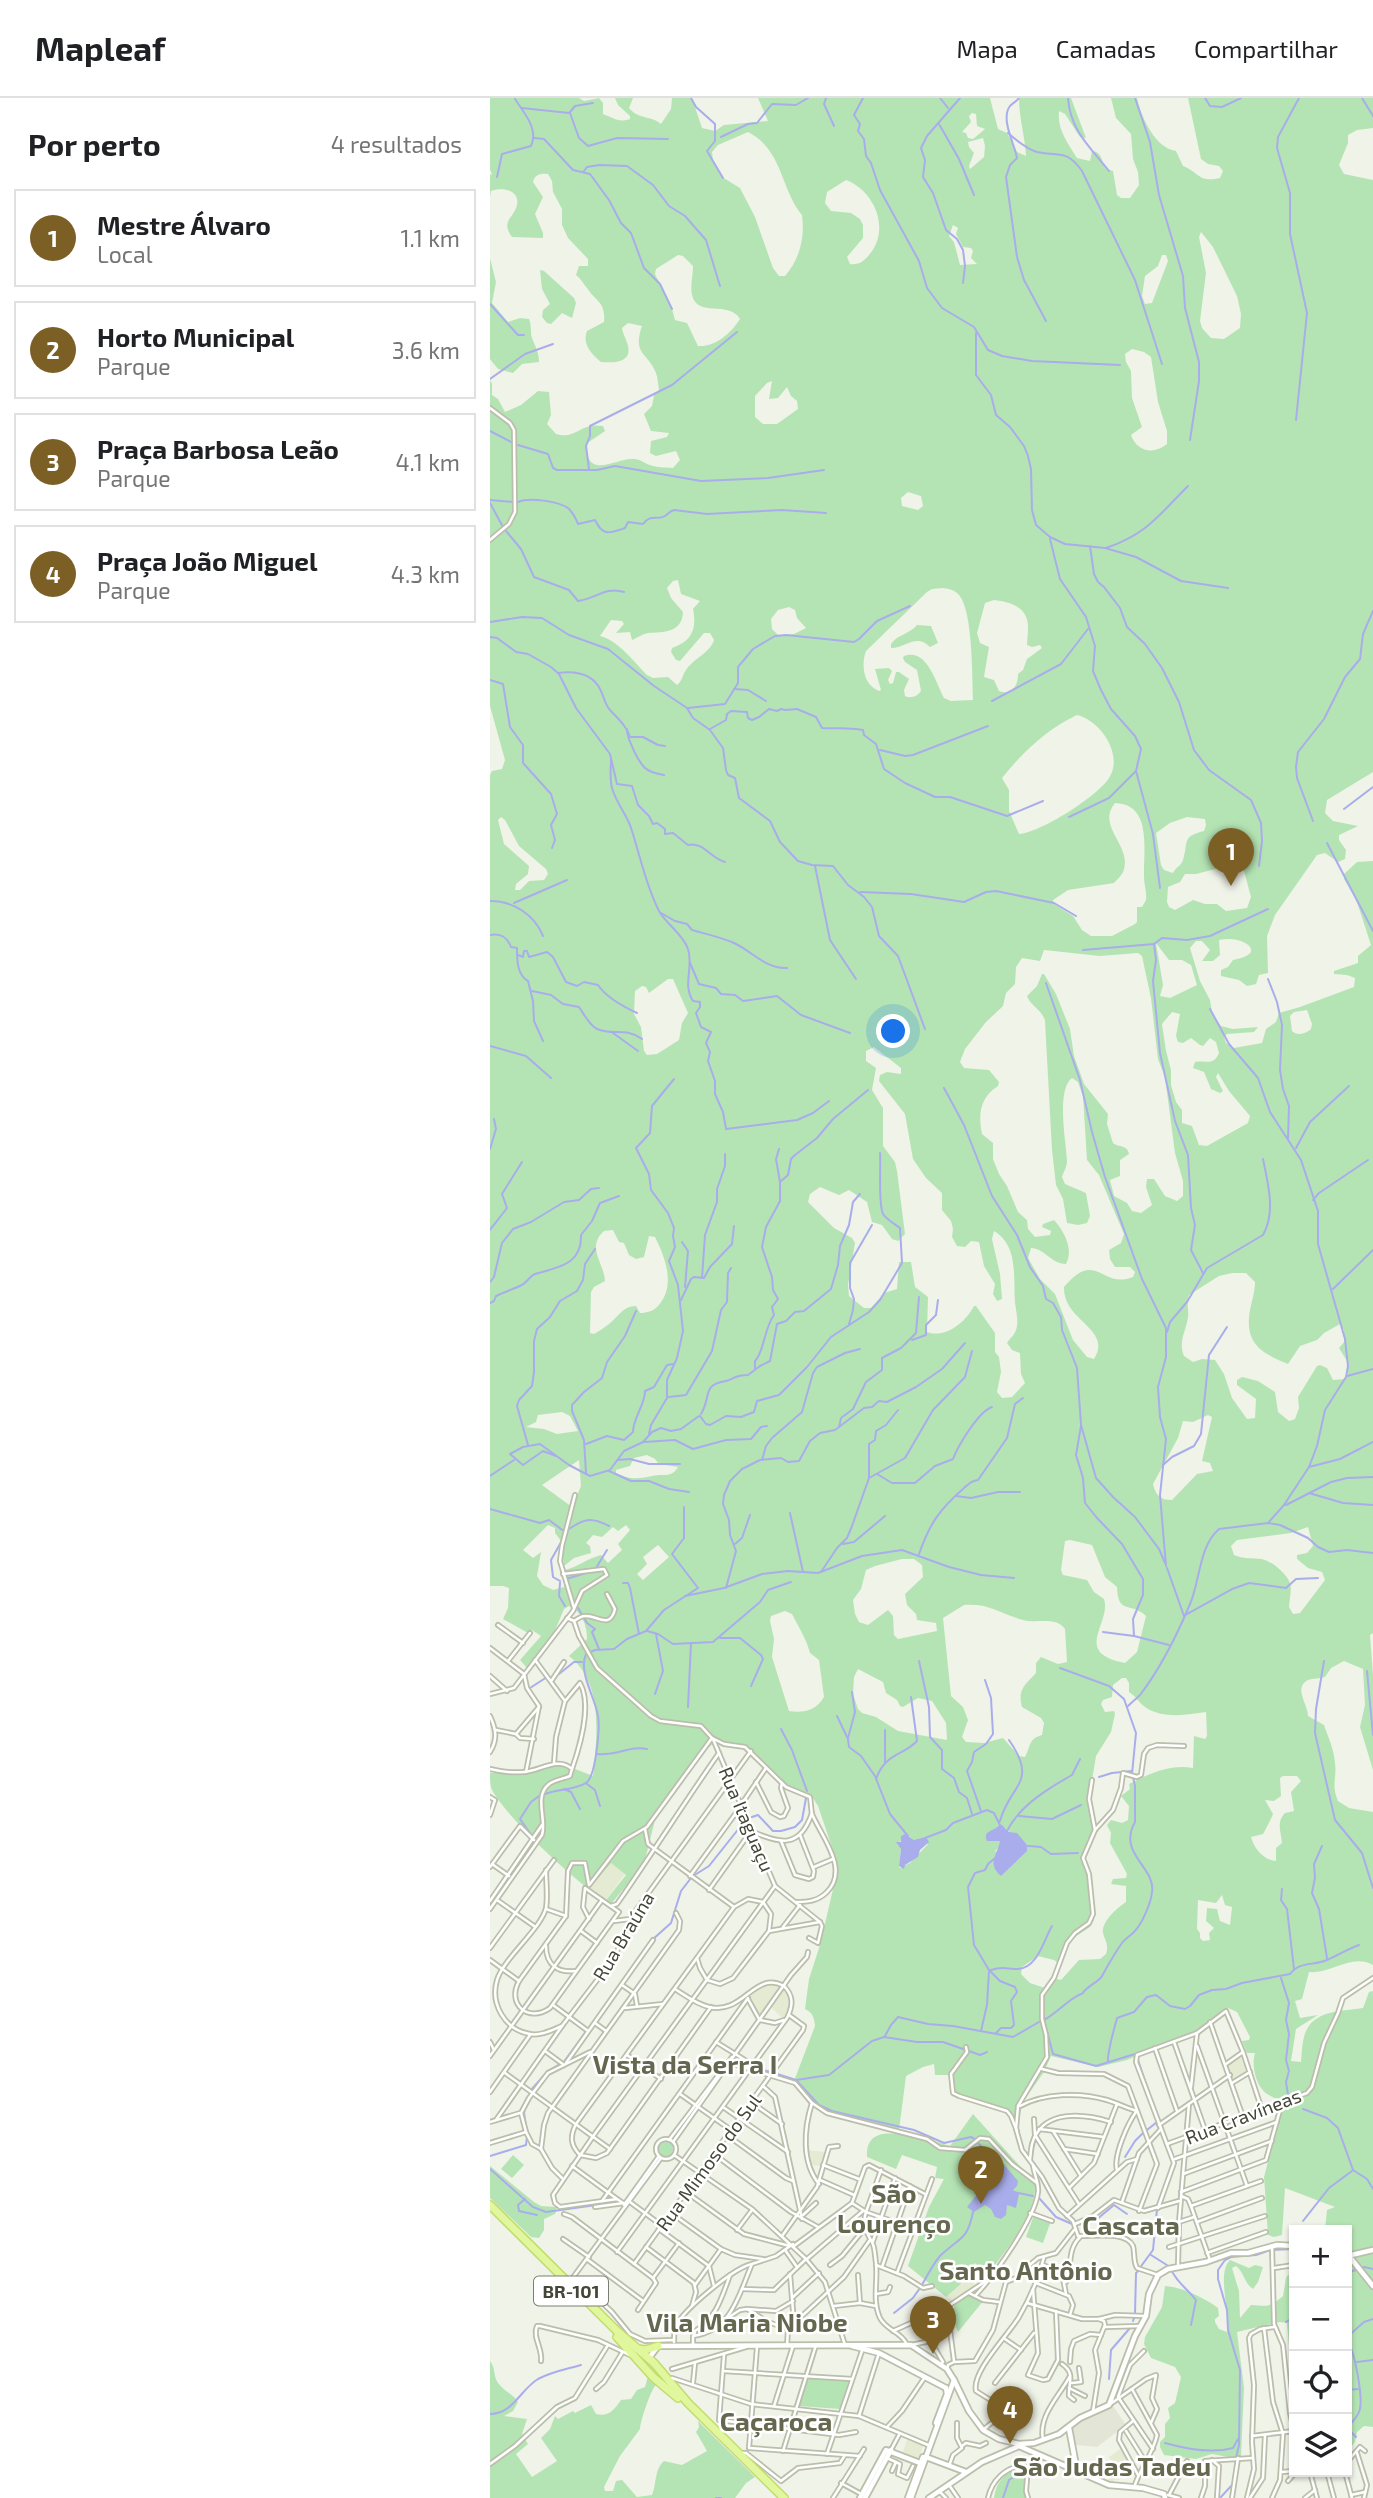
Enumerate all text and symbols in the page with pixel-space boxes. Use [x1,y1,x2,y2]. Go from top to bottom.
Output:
text: Mapleaf [35,28,165,68]
text: Mapa [956,34,1018,63]
text: Camadas [1056,34,1156,63]
text: Compartilhar [1194,34,1338,63]
text: Por perto [28,126,161,162]
text: 4 resultados [331,130,462,158]
text: Mestre Álvaro [97,209,271,240]
text: 1 [48,224,58,252]
text: 1.1 km [400,224,460,252]
text: Local [97,240,153,268]
text: Horto Municipal [97,321,294,352]
text: 2 [46,336,60,364]
text: 3.6 km [392,336,460,364]
text: Parque [97,352,171,380]
text: Praça Barbosa Leão [97,433,339,464]
text: 3 [46,448,60,476]
text: 4.1 km [395,448,460,476]
text: Parque [97,464,171,492]
text: Praça João Miguel [97,545,318,576]
text: 4 [46,560,60,588]
text: 4.3 km [391,560,460,588]
text: Parque [97,576,171,604]
pin: 1 [1208,828,1254,886]
your location [876,1014,910,1048]
street label: Rua Itaguaçu [714,1763,779,1875]
street label: Rua Braúna [588,1887,658,1985]
district label: Vista da Serra I [593,2048,777,2079]
street label: Rua Cravíneas [1182,2083,1304,2149]
street label: Rua Mimoso do Sul [651,2089,766,2235]
pin: 2 [958,2146,1004,2204]
district label: São Lourenço [837,2177,951,2240]
district label: Cascata [1082,2209,1180,2240]
map controls [1289,2225,1352,2477]
button: + [1289,2225,1352,2288]
district label: Santo Antônio [939,2254,1113,2285]
road number: BR-101 [534,2276,608,2306]
button: − [1289,2288,1352,2351]
pin: 3 [910,2296,956,2354]
district label: Vila Maria Niobe [646,2306,848,2337]
button: locate [1289,2351,1352,2414]
pin: 4 [987,2386,1033,2444]
district label: Caçaroca [720,2405,832,2438]
button: layers [1289,2414,1352,2477]
district label: São Judas Tadeu [1013,2450,1211,2481]

